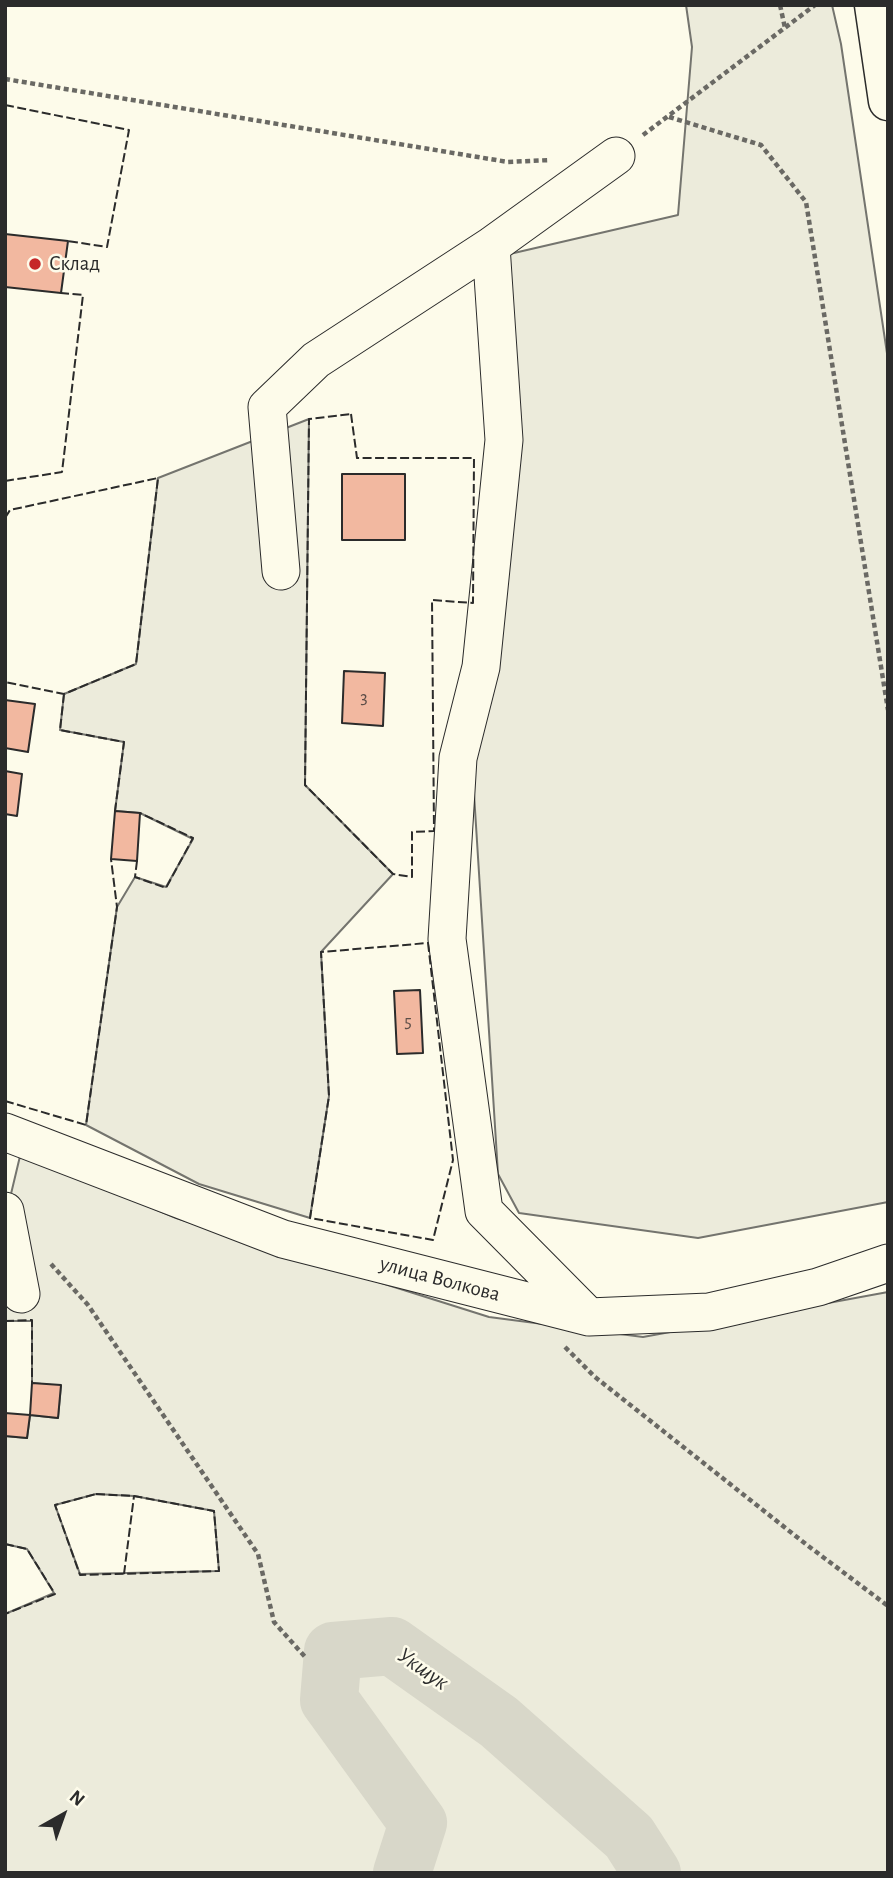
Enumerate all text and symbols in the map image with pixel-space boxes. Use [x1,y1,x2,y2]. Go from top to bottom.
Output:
place label: Склад [49,251,100,277]
marker: Склад [27,256,43,272]
house number: 3 [360,687,368,709]
house number: 5 [404,1011,412,1033]
street label: улица Волкова [377,1251,503,1307]
water label: Укшук [392,1642,454,1696]
north arrow [28,1780,98,1850]
text: N [66,1787,88,1810]

